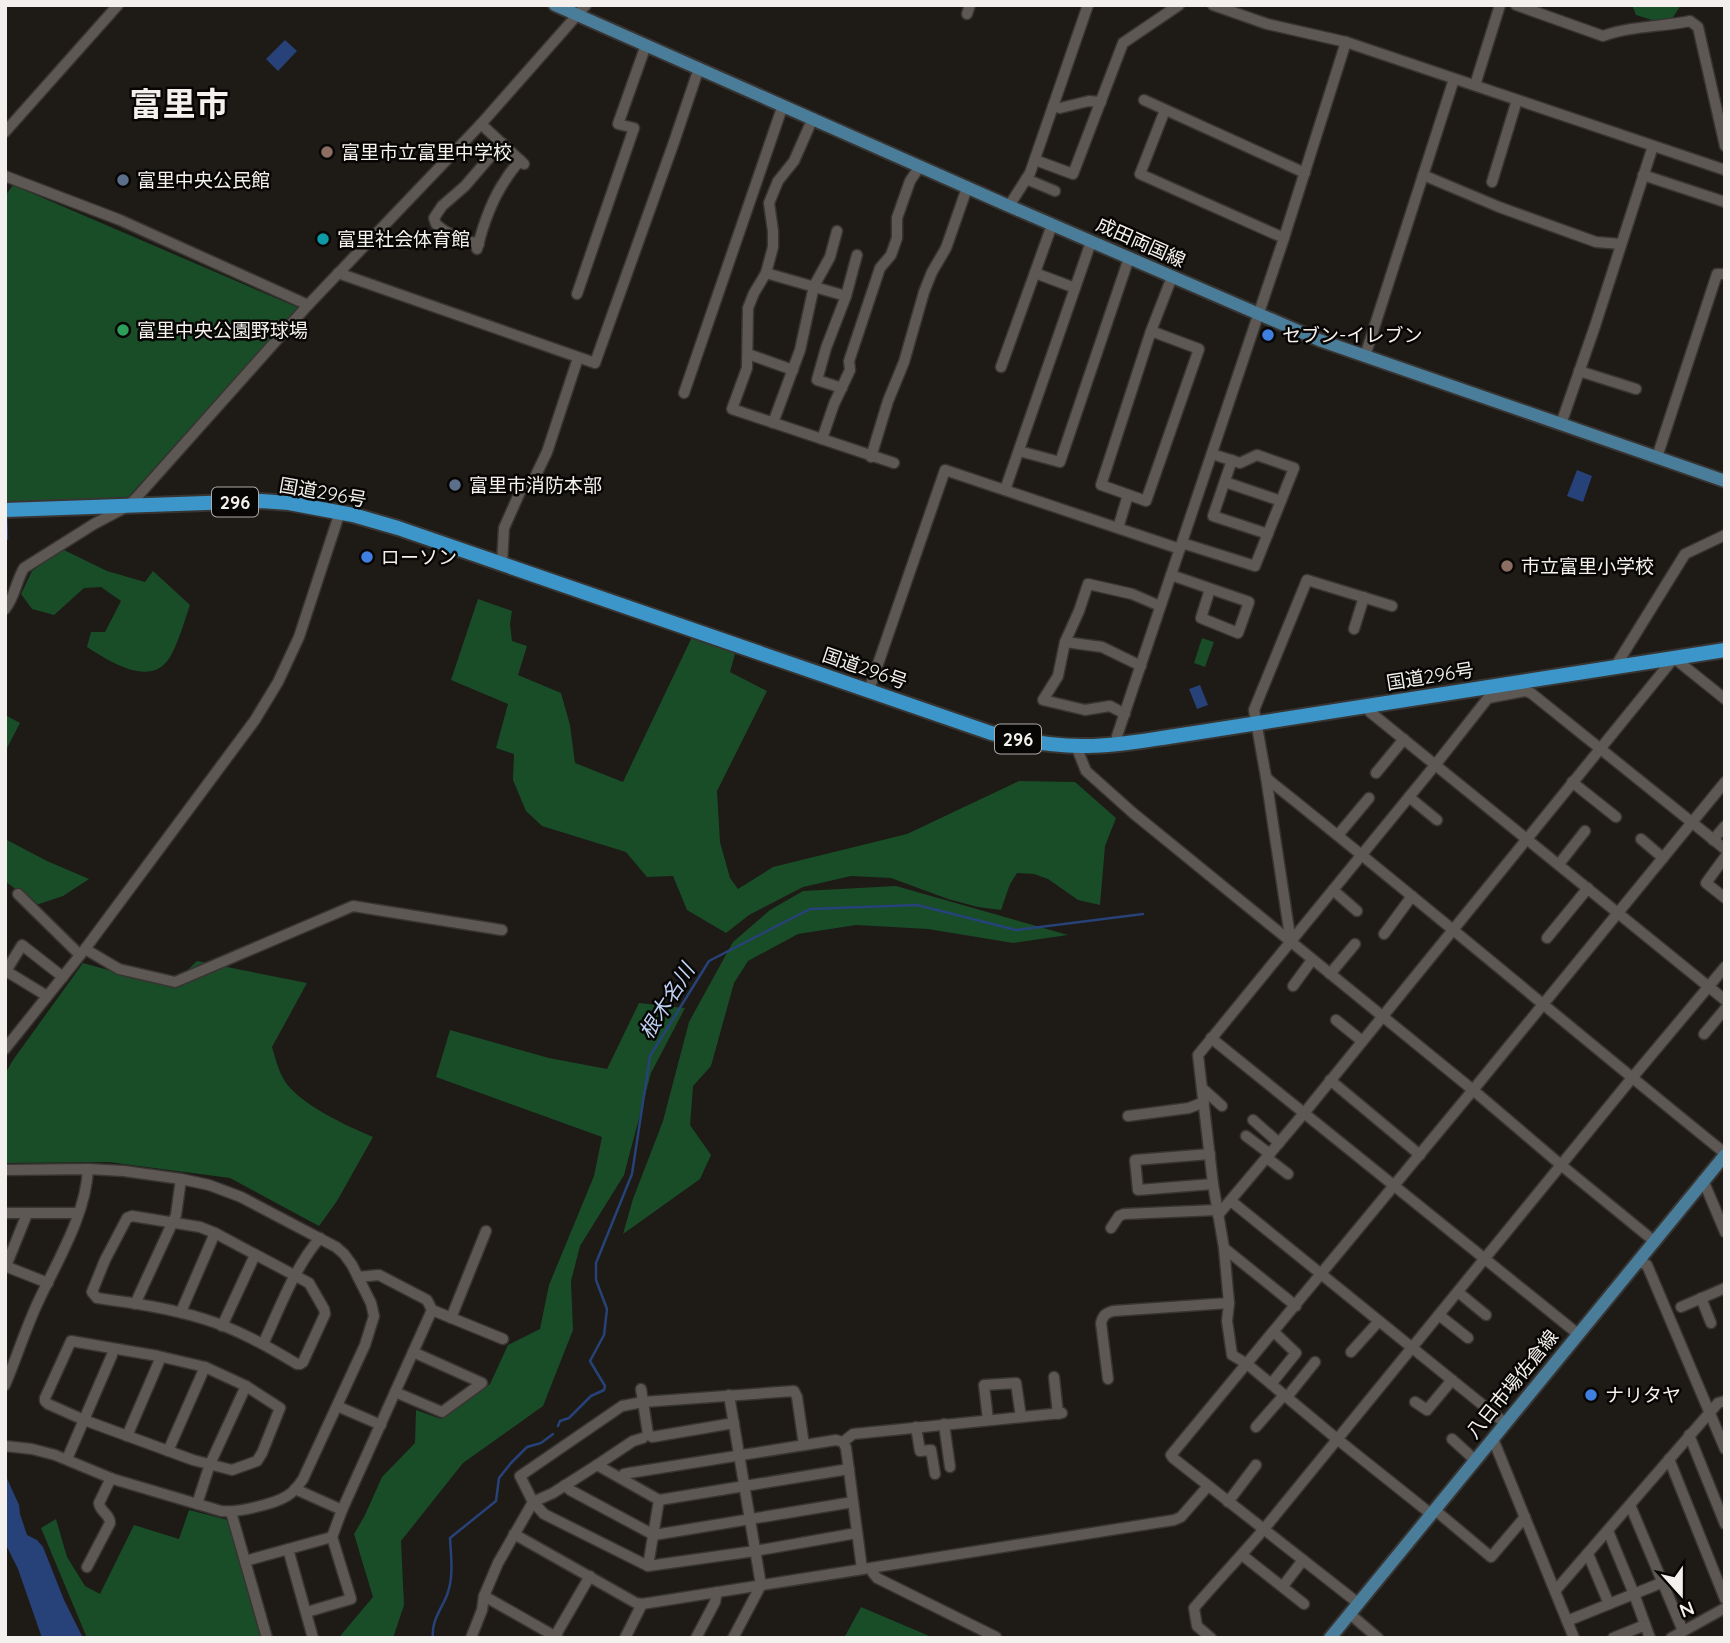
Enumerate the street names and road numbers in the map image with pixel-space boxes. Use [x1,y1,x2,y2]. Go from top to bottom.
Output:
street label: 成田両国線 [1093,212,1189,272]
street label: 国道296号 [277,473,369,511]
road number: 296 [212,488,258,516]
street label: 国道296号 [819,642,911,694]
street label: 国道296号 [1384,657,1476,695]
road number: 296 [995,724,1041,754]
street label: 八日市場佐倉線 [1461,1325,1563,1443]

